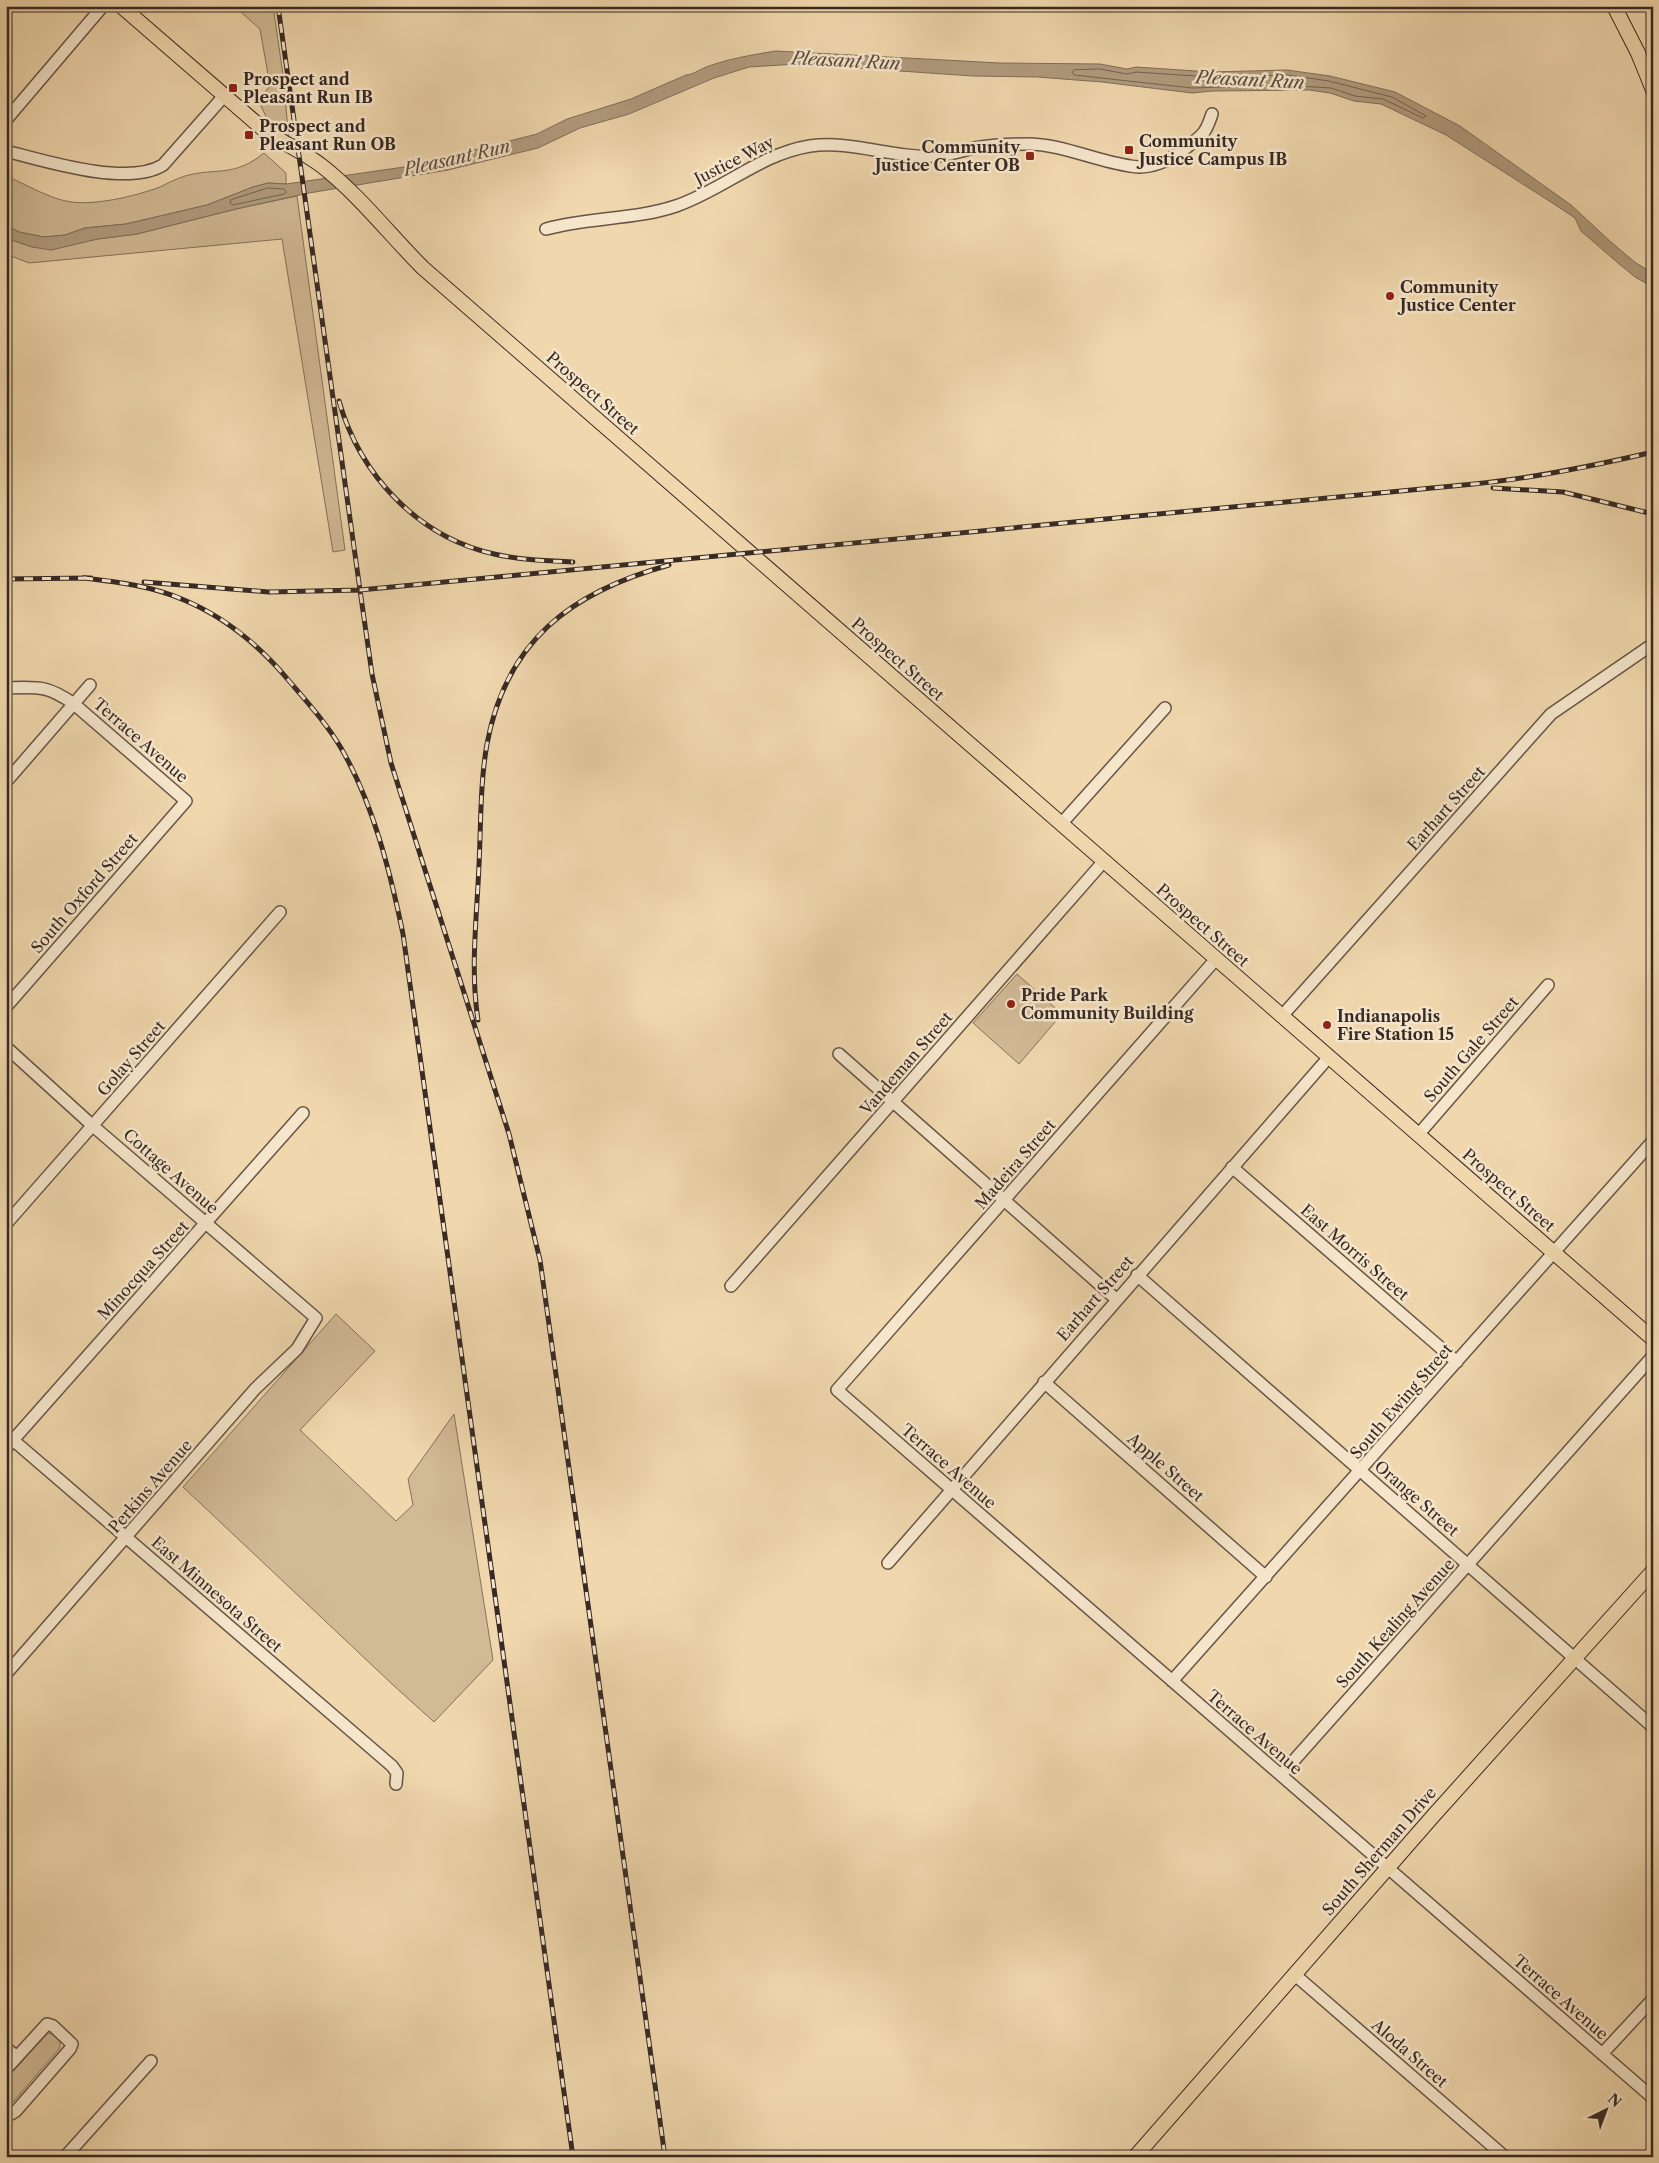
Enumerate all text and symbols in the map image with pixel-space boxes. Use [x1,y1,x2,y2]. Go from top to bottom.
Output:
water label: Pleasant Run [789,47,901,75]
water label: Pleasant Run [1193,66,1305,94]
place label: Prospect and Pleasant Run IB [243,69,373,107]
marker: Prospect and Pleasant Run IB [227,82,239,94]
place label: Prospect and Pleasant Run OB [259,116,396,154]
marker: Prospect and Pleasant Run OB [243,129,255,141]
street label: Justice Way [688,131,778,190]
place label: Community Justice Campus IB [1136,131,1287,169]
water label: Pleasant Run [400,135,513,181]
place label: Community Justice Center OB [872,137,1021,175]
marker: Community Justice Campus IB [1123,144,1135,156]
marker: Community Justice Center OB [1024,150,1036,162]
place label: Community Justice Center [1397,277,1516,315]
marker: Community Justice Center [1384,290,1396,302]
street label: Prospect Street [543,347,644,439]
street label: Prospect Street [848,613,949,705]
street label: Terrace Avenue [89,693,193,787]
street label: Earhart Street [1403,761,1489,854]
street label: South Oxford Street [26,829,142,957]
street label: Prospect Street [1153,879,1254,971]
place label: Pride Park Community Building [1021,985,1194,1023]
street label: South Gale Street [1420,992,1523,1106]
marker: Pride Park Community Building [1005,998,1017,1010]
place label: Indianapolis Fire Station 15 [1337,1006,1454,1044]
street label: Vandeman Street [855,1007,956,1119]
street label: Golay Street [93,1016,169,1100]
marker: Indianapolis Fire Station 15 [1321,1019,1333,1031]
street label: Madeira Street [971,1115,1060,1213]
street label: Cottage Avenue [119,1124,223,1218]
street label: Prospect Street [1459,1144,1560,1236]
street label: East Morris Street [1297,1200,1413,1305]
street label: Minocqua Street [93,1216,193,1324]
street label: Earhart Street [1052,1251,1138,1345]
street label: South Ewing Street [1345,1339,1457,1463]
street label: Terrace Avenue [897,1419,1001,1513]
street label: Apple Street [1123,1428,1209,1506]
street label: Perkins Avenue [104,1435,196,1537]
street label: Orange Street [1371,1456,1464,1540]
street label: East Minnesota Street [148,1532,287,1656]
street label: South Kealing Avenue [1332,1554,1458,1692]
street label: Terrace Avenue [1203,1685,1307,1779]
street label: South Sherman Drive [1318,1783,1440,1919]
street label: Terrace Avenue [1509,1950,1613,2044]
street label: Aloda Street [1367,2014,1452,2092]
north arrow [1582,2086,1632,2136]
text: N [1604,2090,1625,2111]

